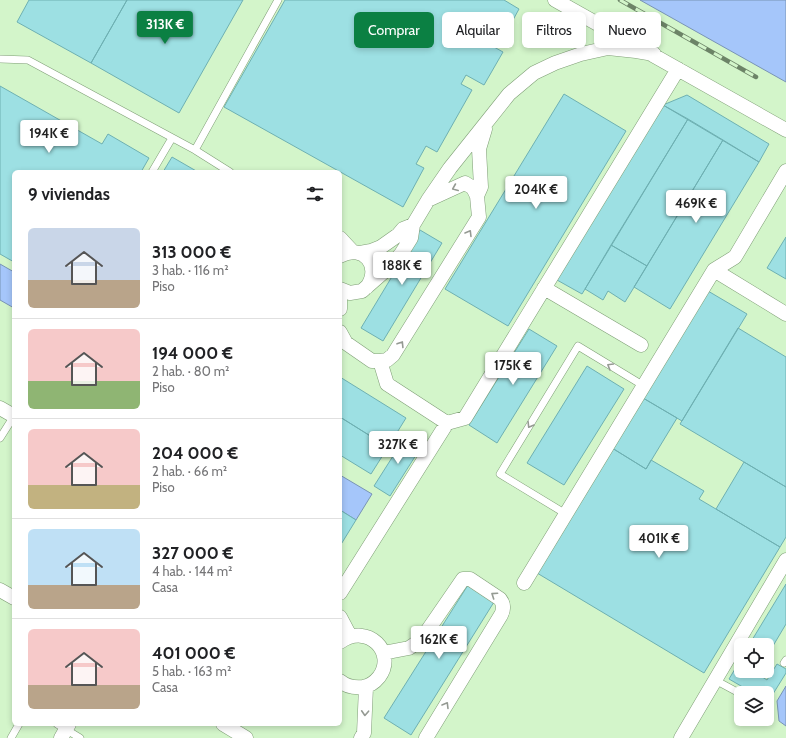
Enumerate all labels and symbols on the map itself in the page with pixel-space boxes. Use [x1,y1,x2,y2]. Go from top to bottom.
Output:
pin: 313K € [132,11,198,45]
pin: 194K € [16,120,82,154]
pin: 204K € [503,176,569,210]
one-way arrow [452,183,459,191]
pin: 469K € [663,190,729,224]
one-way arrow [464,230,471,237]
pin: 188K € [369,252,435,286]
one-way arrow [396,341,404,348]
pin: 175K € [480,352,546,386]
one-way arrow [607,363,614,371]
one-way arrow [527,421,535,428]
pin: 327K € [365,431,431,465]
pin: 401K € [626,525,692,559]
one-way arrow [491,592,498,600]
pin: 162K € [406,626,472,660]
one-way arrow [441,702,449,709]
one-way arrow [361,710,369,716]

